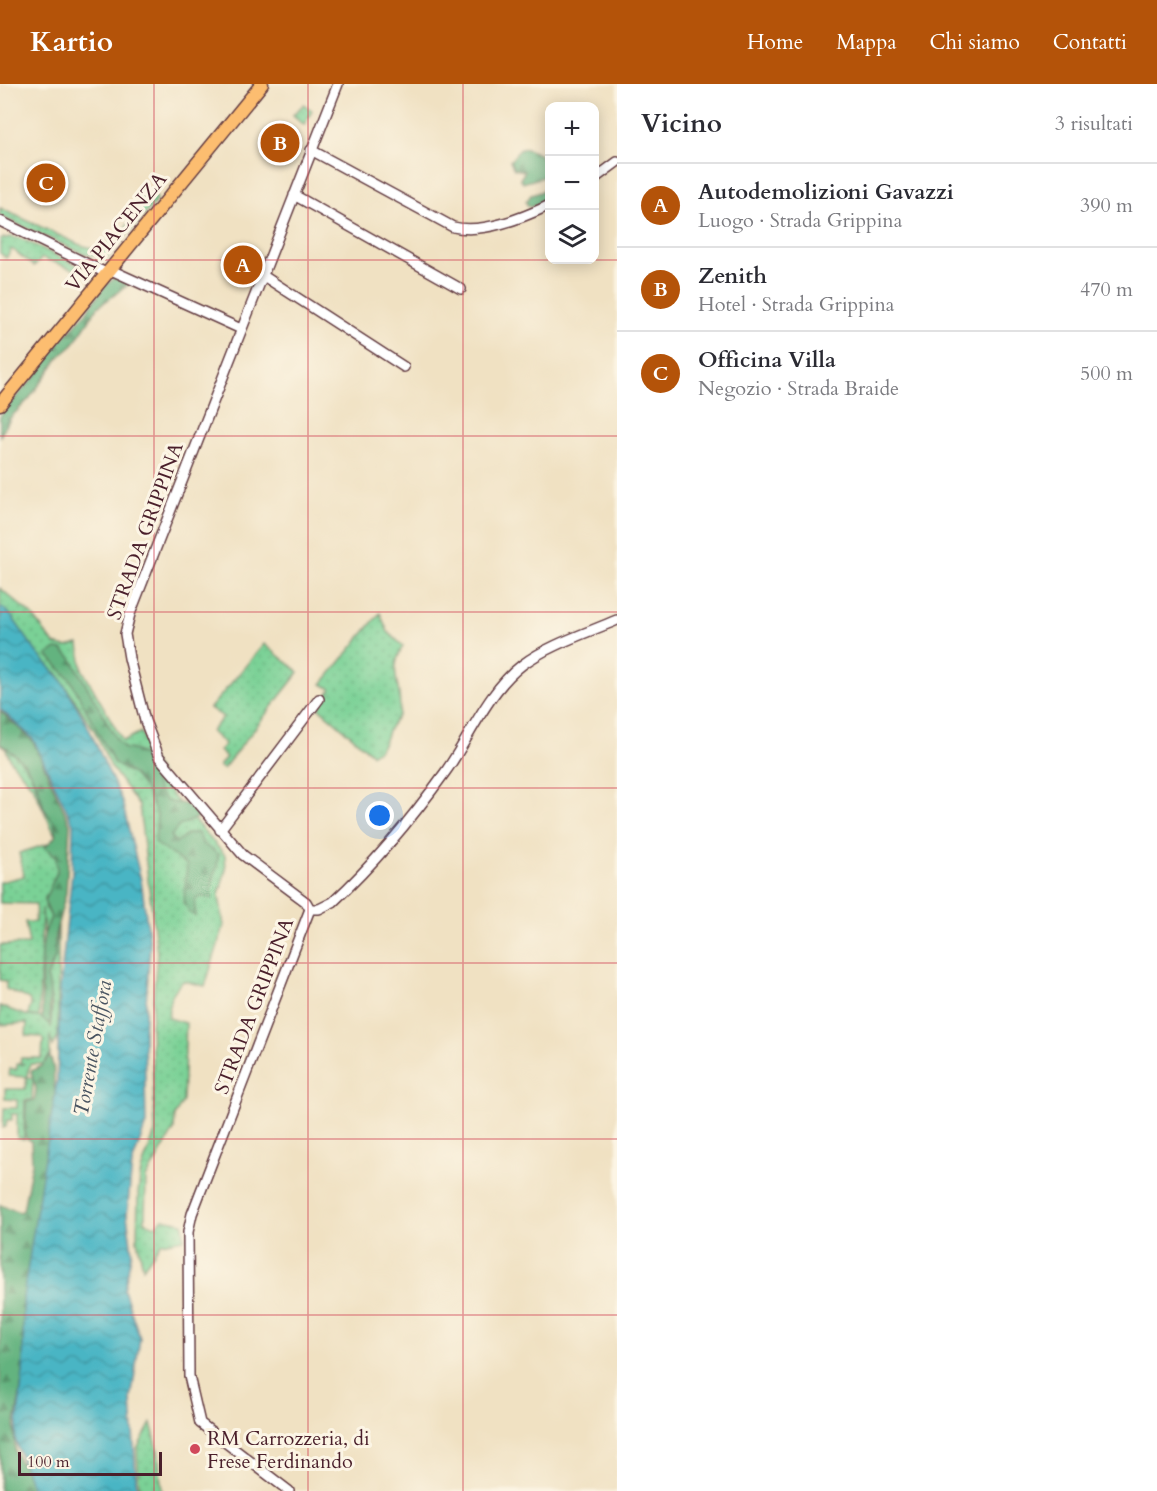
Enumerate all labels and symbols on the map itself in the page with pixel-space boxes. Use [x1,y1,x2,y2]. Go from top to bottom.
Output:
pin: B [260,120,300,166]
pin: C [26,160,66,206]
street label: VIA PIACENZA [59,166,173,298]
pin: A [224,242,262,288]
street label: STRADA GRIPPINA [100,438,190,623]
your location [365,801,394,830]
street label: STRADA GRIPPINA [208,913,300,1098]
water label: Torrente Staffora [67,978,119,1118]
place label: RM Carrozzeria, di Frese Ferdinando [207,1425,370,1475]
marker: RM Carrozzeria, di Frese Ferdinando [188,1442,202,1456]
scale bar [18,1449,162,1476]

